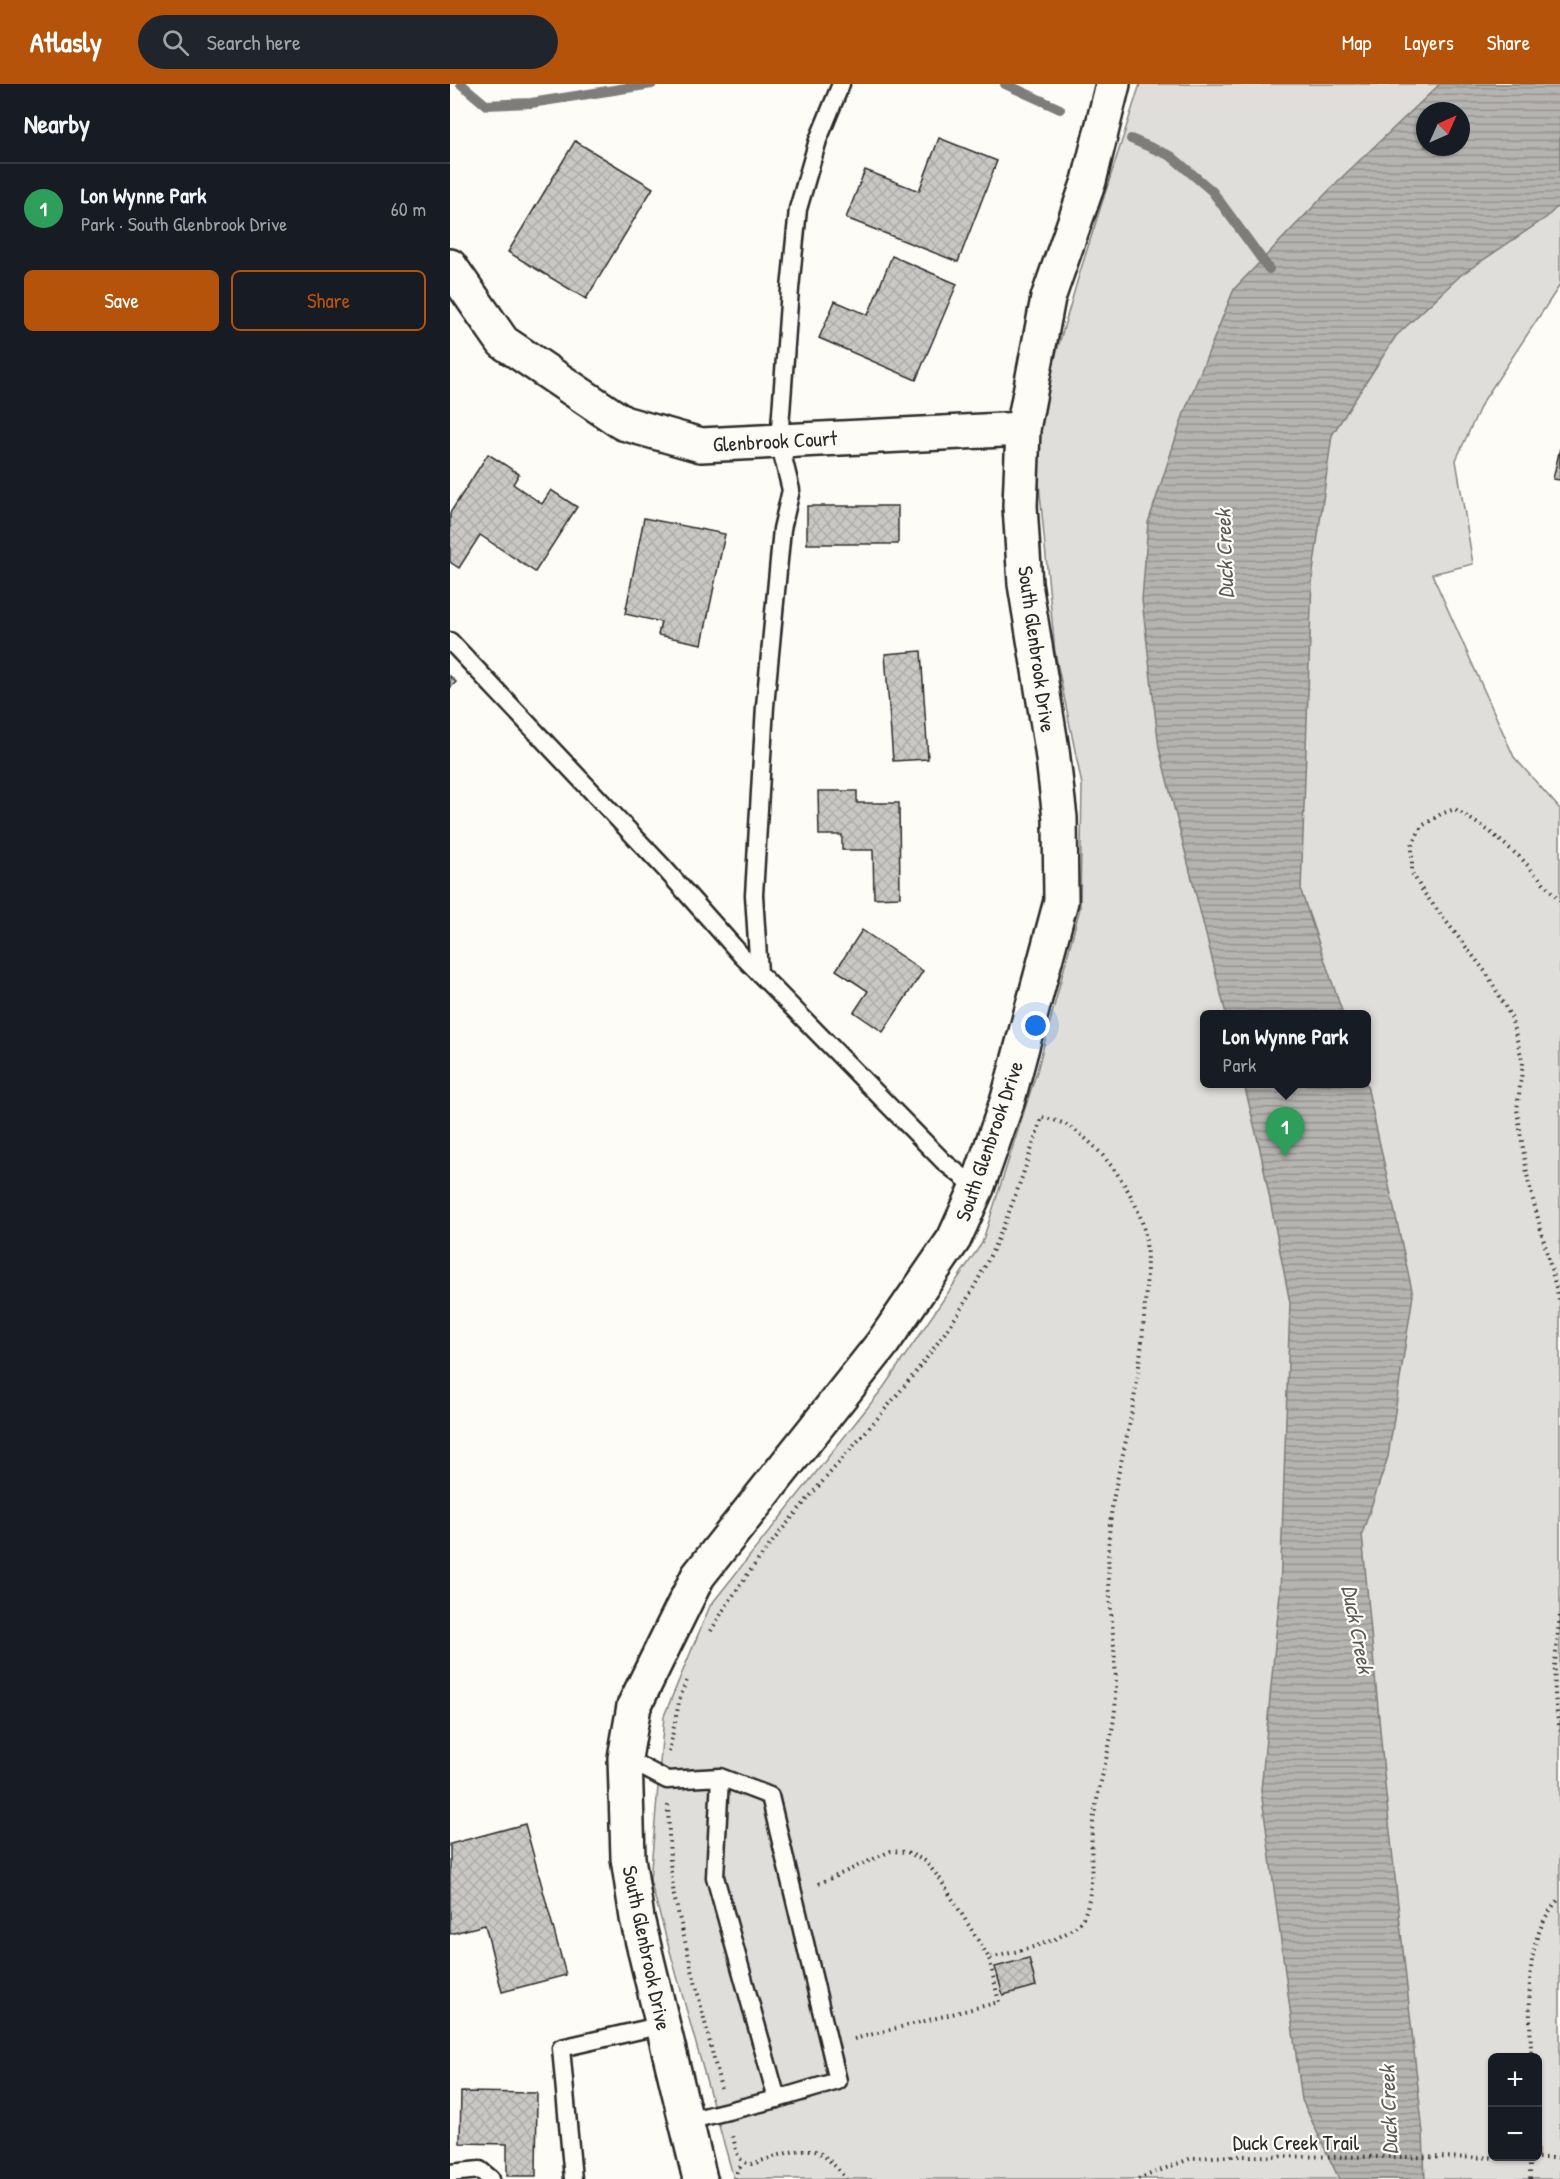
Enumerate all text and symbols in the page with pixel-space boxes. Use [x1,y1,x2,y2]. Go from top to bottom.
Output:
search box [138,15,558,69]
text: Atlasly [30,23,102,61]
icon: search [159,26,192,59]
text: Search here [207,27,301,57]
text: Map [1342,28,1371,57]
text: Layers [1404,28,1454,57]
text: Share [1487,28,1530,57]
north arrow [1416,102,1470,156]
text: Nearby [24,106,90,141]
text: Lon Wynne Park [81,180,206,210]
text: 1 [40,195,47,222]
text: 60 m [391,195,426,222]
text: Park · South Glenbrook Drive [81,210,287,237]
button: Save [24,270,219,331]
button: Share [231,270,426,331]
street label: Glenbrook Court [712,423,839,459]
water label: Duck Creek [1207,507,1241,599]
street label: South Glenbrook Drive [1011,564,1063,734]
popup [1200,1010,1371,1088]
your location [1021,1011,1050,1040]
text: Lon Wynne Park [1223,1021,1348,1051]
text: Park [1223,1051,1256,1078]
street label: South Glenbrook Drive [948,1057,1030,1225]
pin: 1 [1266,1108,1304,1157]
water label: Duck Creek [1335,1582,1382,1677]
street label: South Glenbrook Drive [615,1863,679,2033]
map controls [1488,2053,1542,2161]
button: + [1488,2053,1542,2107]
water label: Duck Creek [1371,2063,1405,2155]
button: − [1488,2107,1542,2161]
street label: Duck Creek Trail [1233,2128,1360,2157]

